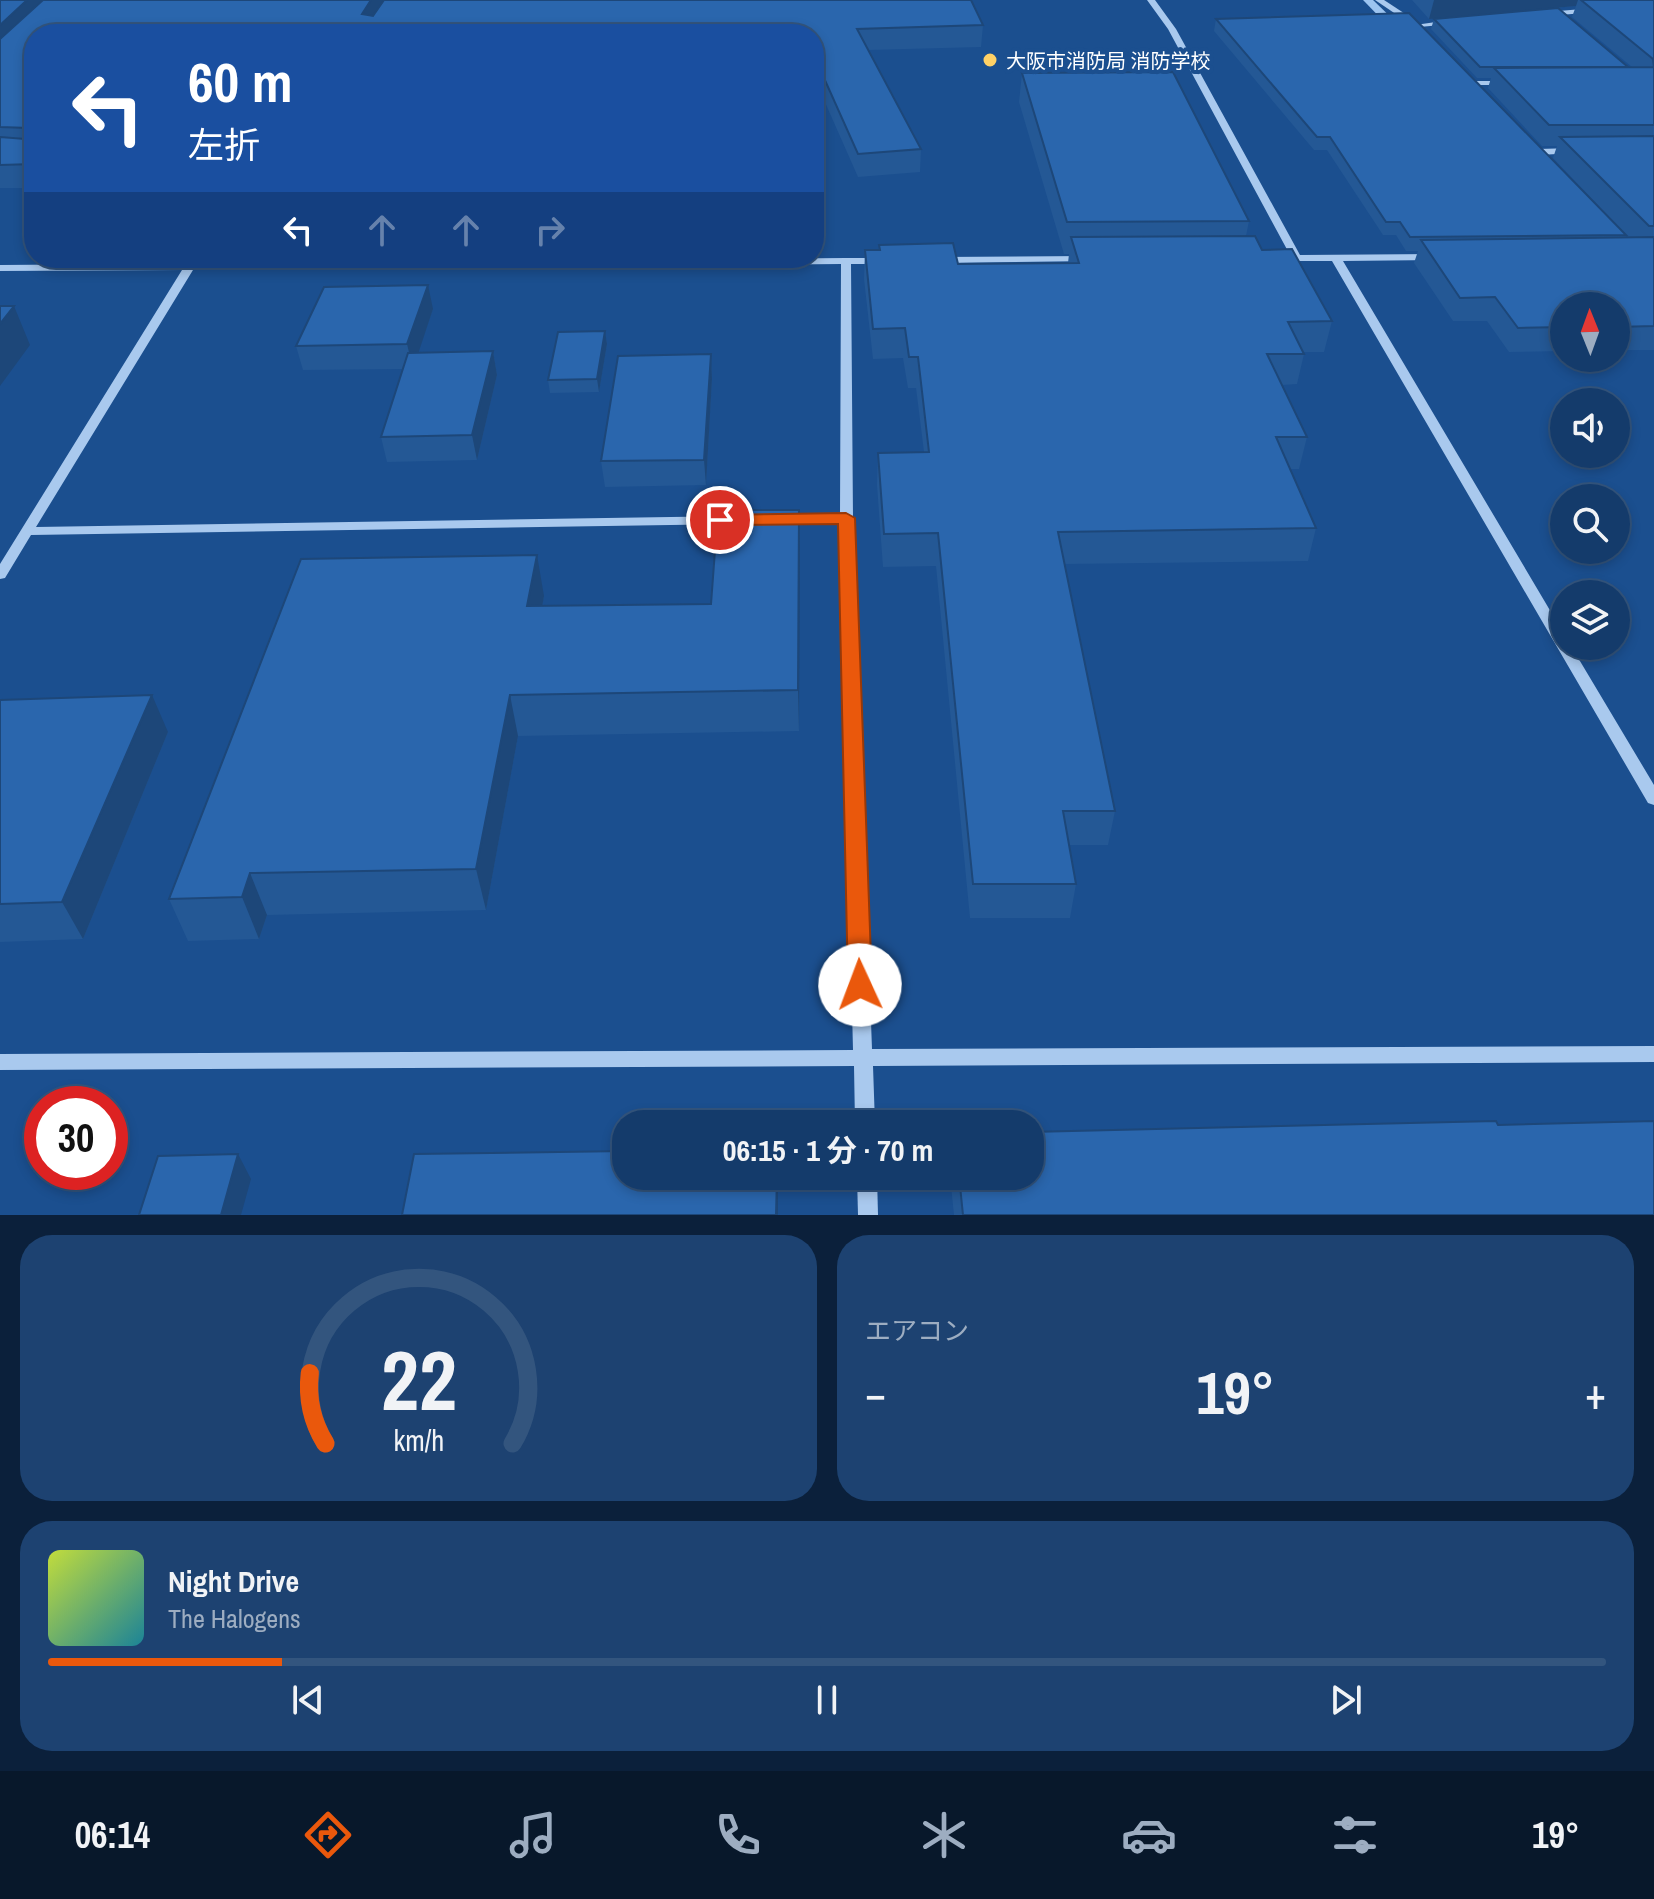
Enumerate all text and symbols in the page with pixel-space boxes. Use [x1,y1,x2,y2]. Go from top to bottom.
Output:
text: 60 m [188,44,293,119]
place label: 大阪市消防局 消防学校 [1006,47,1211,74]
marker: 大阪市消防局 消防学校 [981,51,999,69]
icon: left [56,56,160,160]
text: 左折 [188,121,260,169]
icon: left [276,208,320,252]
icon: ahead [360,208,404,252]
icon: ahead [444,208,488,252]
icon: right [528,208,572,252]
north arrow [1550,292,1630,372]
map controls [1550,292,1630,660]
button: sound [1550,388,1630,468]
button: search [1550,484,1630,564]
pin [686,486,754,554]
icon: arrive [698,498,742,542]
button: layers [1550,580,1630,660]
position arrow [818,943,902,1027]
speed limit sign: 30 [24,1086,128,1190]
text: 06:15 · 1 分 · 70 m [723,1130,933,1170]
text: エアコン [865,1313,969,1348]
text: 22 [381,1324,456,1436]
text: 19° [1196,1352,1275,1433]
text: − [865,1363,886,1423]
text: + [1585,1363,1606,1423]
text: km/h [393,1421,444,1460]
text: Night Drive [168,1561,299,1601]
text: The Halogens [168,1601,301,1636]
icon: previous [286,1678,330,1722]
icon: pause [805,1678,849,1722]
icon: next [1324,1678,1368,1722]
icon: directions [300,1807,356,1863]
icon: music [505,1807,561,1863]
icon: phone [710,1807,766,1863]
icon: climate [916,1807,972,1863]
icon: car [1121,1807,1177,1863]
icon: filters [1327,1807,1383,1863]
text: 06:14 [75,1811,150,1859]
text: 19° [1532,1811,1579,1859]

